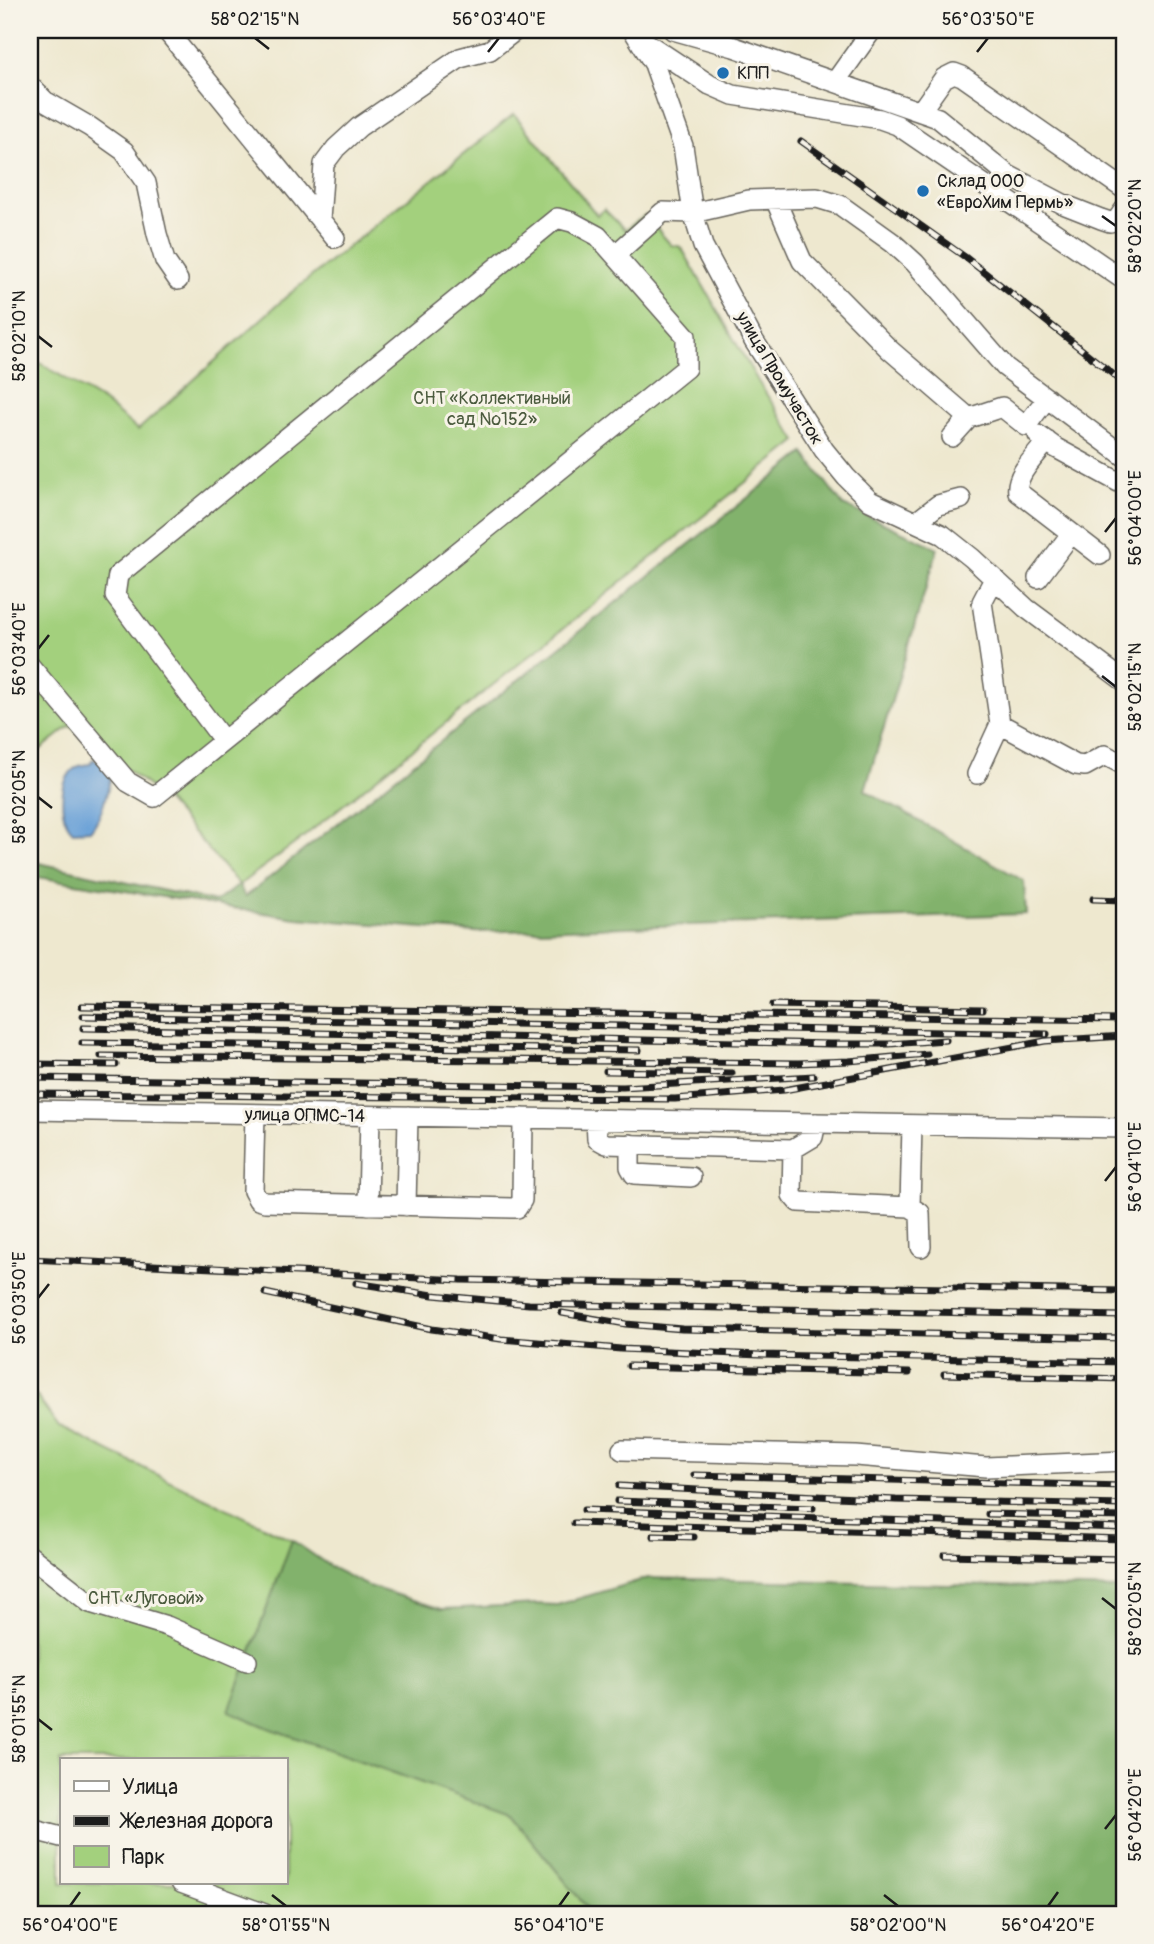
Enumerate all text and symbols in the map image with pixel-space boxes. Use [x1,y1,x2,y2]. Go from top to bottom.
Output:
text: 58°02'15"N [211,8,299,31]
text: 56°03'40"E [452,8,546,31]
text: 56°03'50"E [942,8,1034,31]
place label: КПП [737,62,769,85]
marker: КПП [715,65,731,81]
place label: Склад ООО «ЕвроХим Пермь» [937,170,1073,214]
text: 58°02'20"N [1124,179,1147,273]
marker: Склад ООО «ЕвроХим Пермь» [915,183,931,199]
text: 58°02'10"N [8,290,31,382]
street label: улица Промучасток [730,307,828,449]
park label: СНТ «Коллективный сад №152» [413,387,571,431]
text: 56°04'00"E [1124,470,1147,566]
text: 56°03'40"E [8,602,31,696]
text: 58°02'15"N [1124,643,1147,731]
text: 58°02'05"N [8,750,31,844]
street label: улица ОПМС-14 [244,1103,366,1128]
text: 56°04'10"E [1124,1122,1147,1212]
text: 56°03'50"E [8,1252,31,1344]
text: 58°02'05"N [1124,1562,1147,1656]
park label: СНТ «Луговой» [88,1587,204,1610]
text: 58°01'55"N [8,1675,31,1763]
legend [60,1758,287,1884]
text: 56°04'20"E [1124,1768,1147,1862]
text: Улица [122,1774,178,1801]
text: Железная дорога [119,1808,273,1835]
text: Парк [122,1844,165,1871]
text: 56°04'00"E [22,1914,118,1937]
text: 58°01'55"N [242,1914,330,1937]
text: 56°04'10"E [514,1914,604,1937]
text: 58°02'00"N [850,1914,946,1937]
text: 56°04'20"E [1001,1914,1095,1937]

